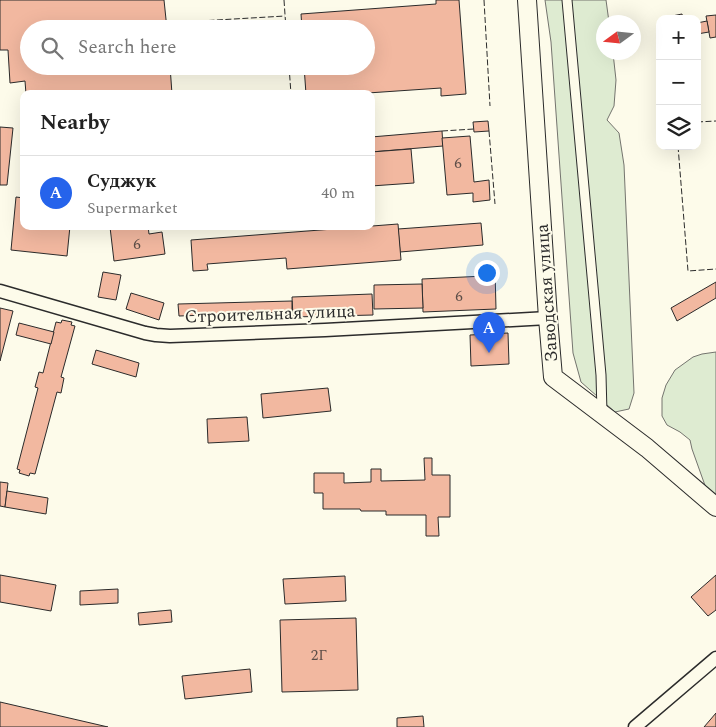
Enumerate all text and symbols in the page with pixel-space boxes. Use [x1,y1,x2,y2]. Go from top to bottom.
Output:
north arrow [596,15,641,60]
map controls [656,15,701,150]
button: + [656,15,701,60]
search box [20,20,375,75]
text: Search here [78,33,177,62]
icon: search [38,34,66,62]
button: − [656,60,701,105]
button: layers [656,105,701,150]
text: Nearby [40,107,110,139]
house number: 6 [454,152,462,175]
text: Суджук [87,167,156,196]
text: A [50,181,62,205]
text: 40 m [321,181,355,205]
text: Supermarket [87,196,178,220]
street label: Заводская улица [529,223,565,363]
house number: 6 [133,233,141,256]
your location [474,260,500,286]
house number: 6 [455,285,463,308]
street label: Строительная улица [184,298,356,330]
pin: A [473,312,505,353]
house number: 2Г [311,644,327,667]

